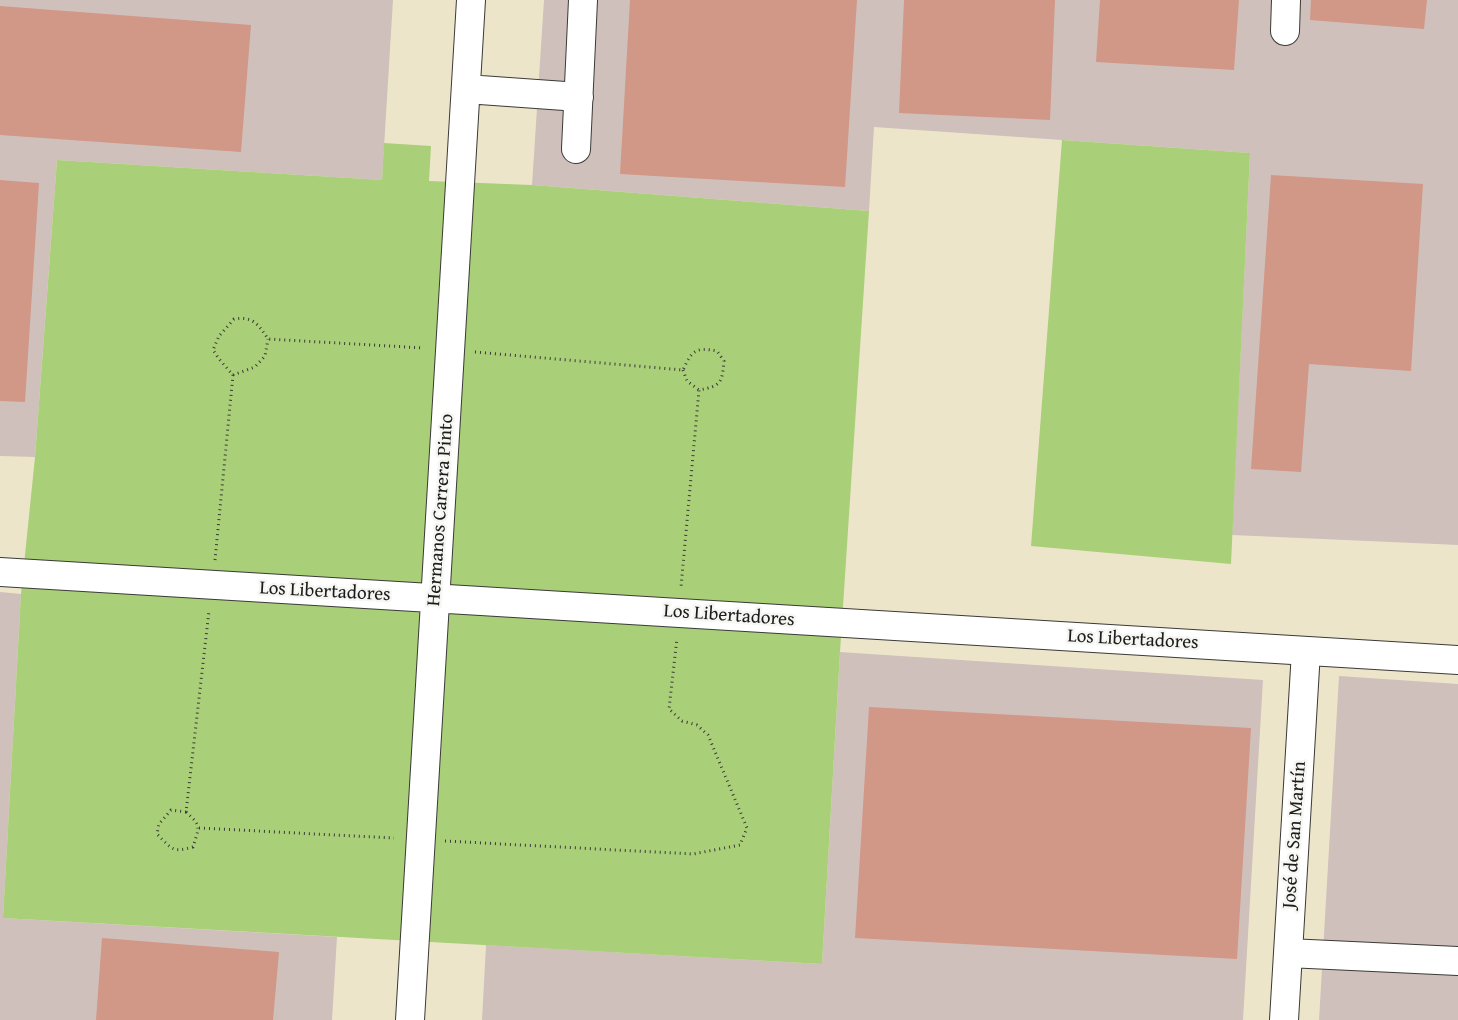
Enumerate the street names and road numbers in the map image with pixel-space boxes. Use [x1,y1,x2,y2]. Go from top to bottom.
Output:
street label: Hermanos Carrera Pinto [423,413,459,607]
street label: Los Libertadores [259,577,391,607]
street label: Los Libertadores [663,600,795,632]
street label: Los Libertadores [1067,625,1199,655]
street label: José de San Martín [1278,760,1312,910]

